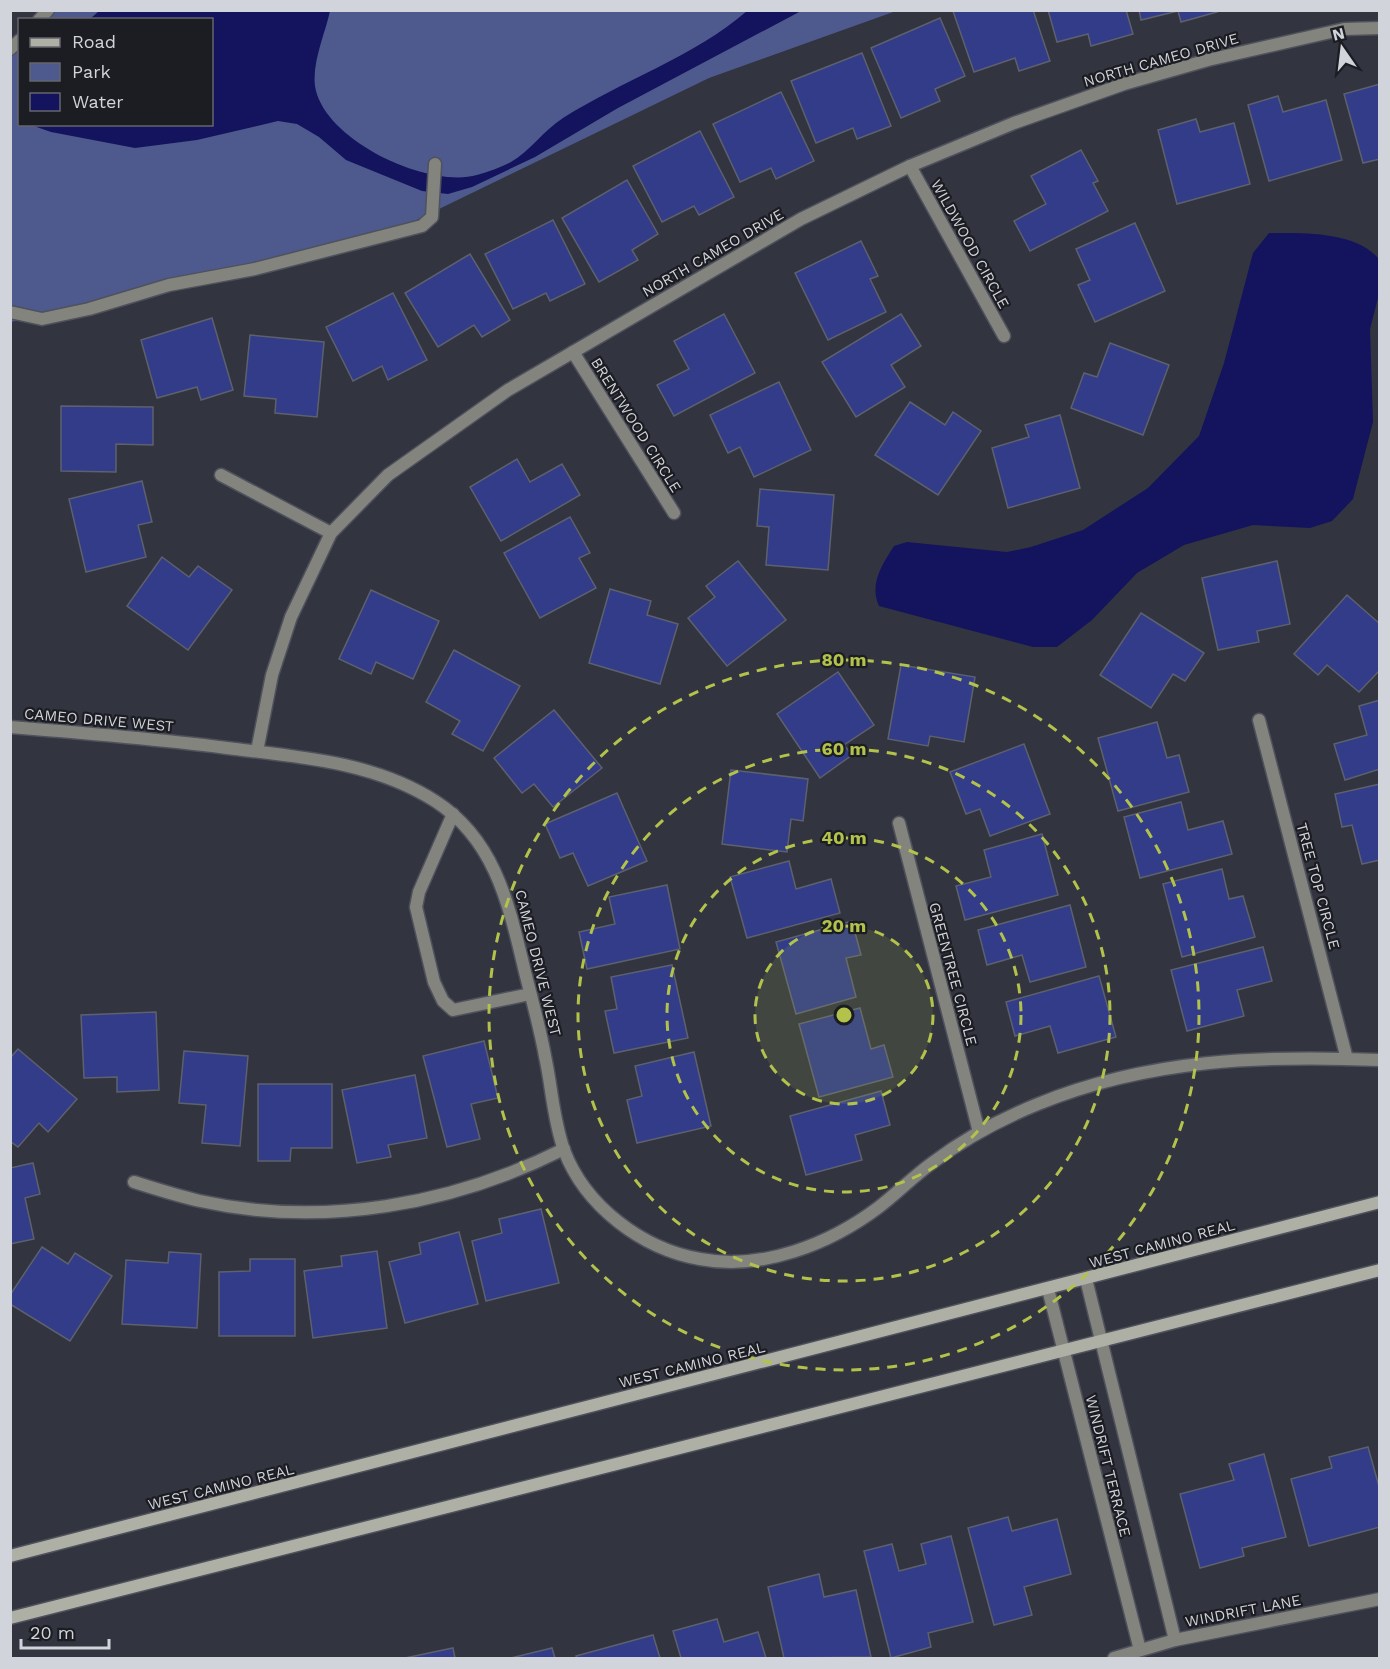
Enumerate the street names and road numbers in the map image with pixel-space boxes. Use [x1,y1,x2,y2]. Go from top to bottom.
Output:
street label: NORTH CAMEO DRIVE [1081,29,1241,91]
street label: WILDWOOD CIRCLE [927,176,1013,312]
street label: NORTH CAMEO DRIVE [639,205,787,301]
street label: BRENTWOOD CIRCLE [587,354,685,496]
street label: CAMEO DRIVE WEST [23,704,175,736]
street label: TREE TOP CIRCLE [1292,821,1344,951]
street label: CAMEO DRIVE WEST [511,888,565,1038]
street label: GREENTREE CIRCLE [925,900,981,1048]
street label: WEST CAMINO REAL [1087,1216,1237,1272]
street label: WEST CAMINO REAL [617,1338,767,1392]
street label: WINDRIFT TERRACE [1082,1393,1134,1539]
street label: WEST CAMINO REAL [146,1460,296,1514]
street label: WINDRIFT LANE [1184,1591,1302,1631]

